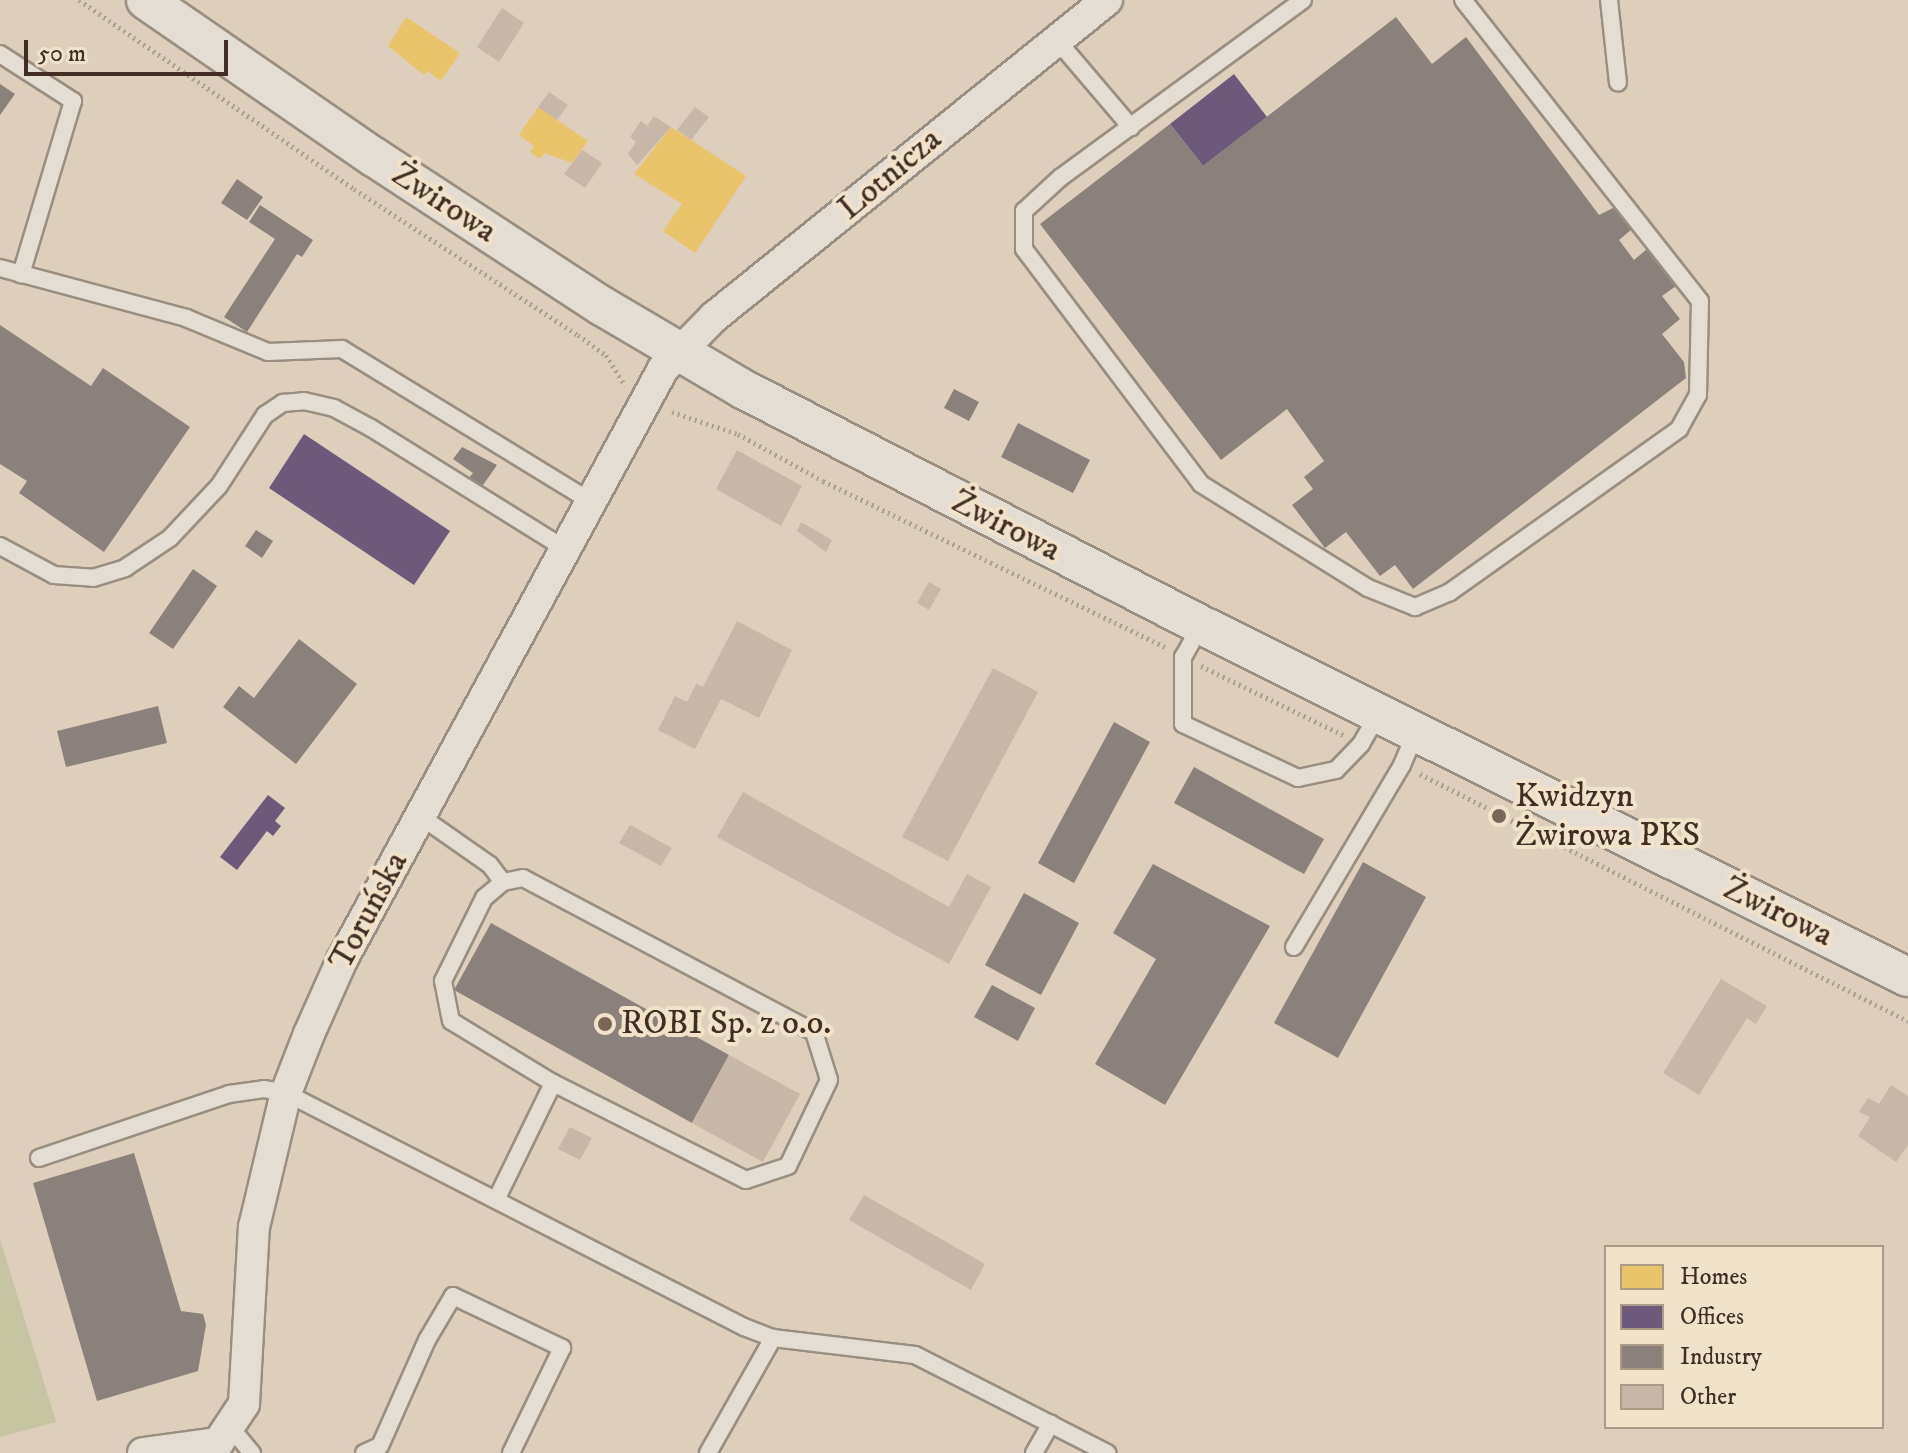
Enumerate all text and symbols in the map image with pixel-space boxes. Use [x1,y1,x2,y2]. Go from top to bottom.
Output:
scale bar [28,24,232,74]
text: 50 m [38,39,86,69]
street label: Lotnicza [830,119,950,229]
street label: Żwirowa [384,154,504,252]
street label: Żwirowa [945,481,1067,571]
place label: Kwidzyn Żwirowa PKS [1515,776,1700,856]
marker: Kwidzyn Żwirowa PKS [1490,807,1508,825]
street label: Toruńska [321,845,417,977]
street label: Żwirowa [1717,868,1839,956]
place label: ROBI Sp. z o.o. [621,1004,831,1044]
marker: ROBI Sp. z o.o. [596,1015,614,1033]
legend [1604,1245,1884,1429]
text: Homes [1680,1262,1747,1292]
text: Offices [1680,1302,1744,1332]
text: Industry [1680,1342,1762,1372]
text: Other [1680,1382,1736,1412]

